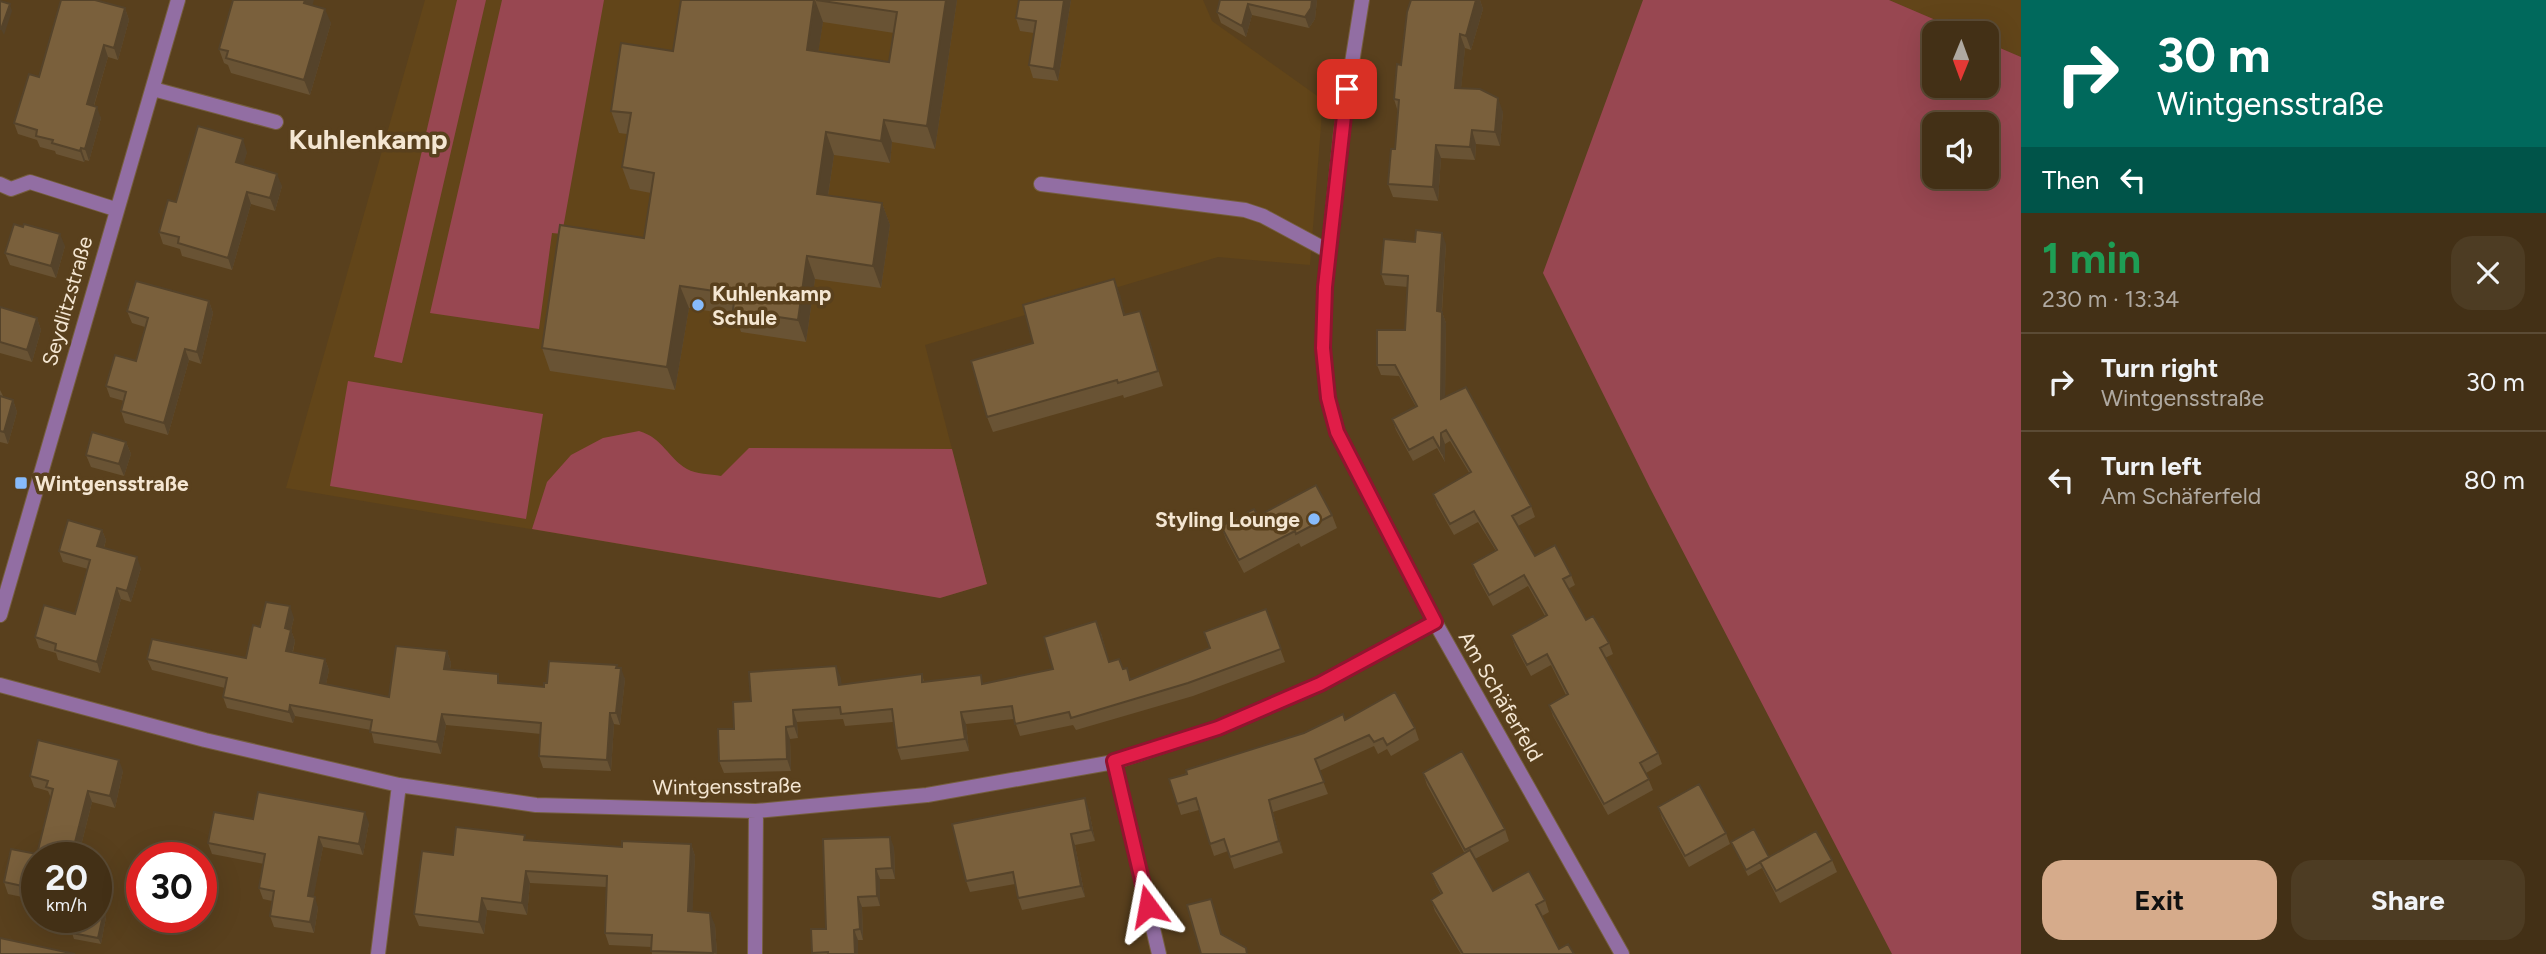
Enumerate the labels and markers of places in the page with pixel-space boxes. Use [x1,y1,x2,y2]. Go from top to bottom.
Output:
pin [1317,59,1377,119]
place label: Kuhlenkamp Schule [712,281,831,330]
marker: Kuhlenkamp Schule [690,297,706,313]
place label: Wintgensstraße [35,471,189,496]
marker: Wintgensstraße [13,475,29,491]
place label: Styling Lounge [1155,507,1300,532]
marker: Styling Lounge [1306,511,1322,527]

